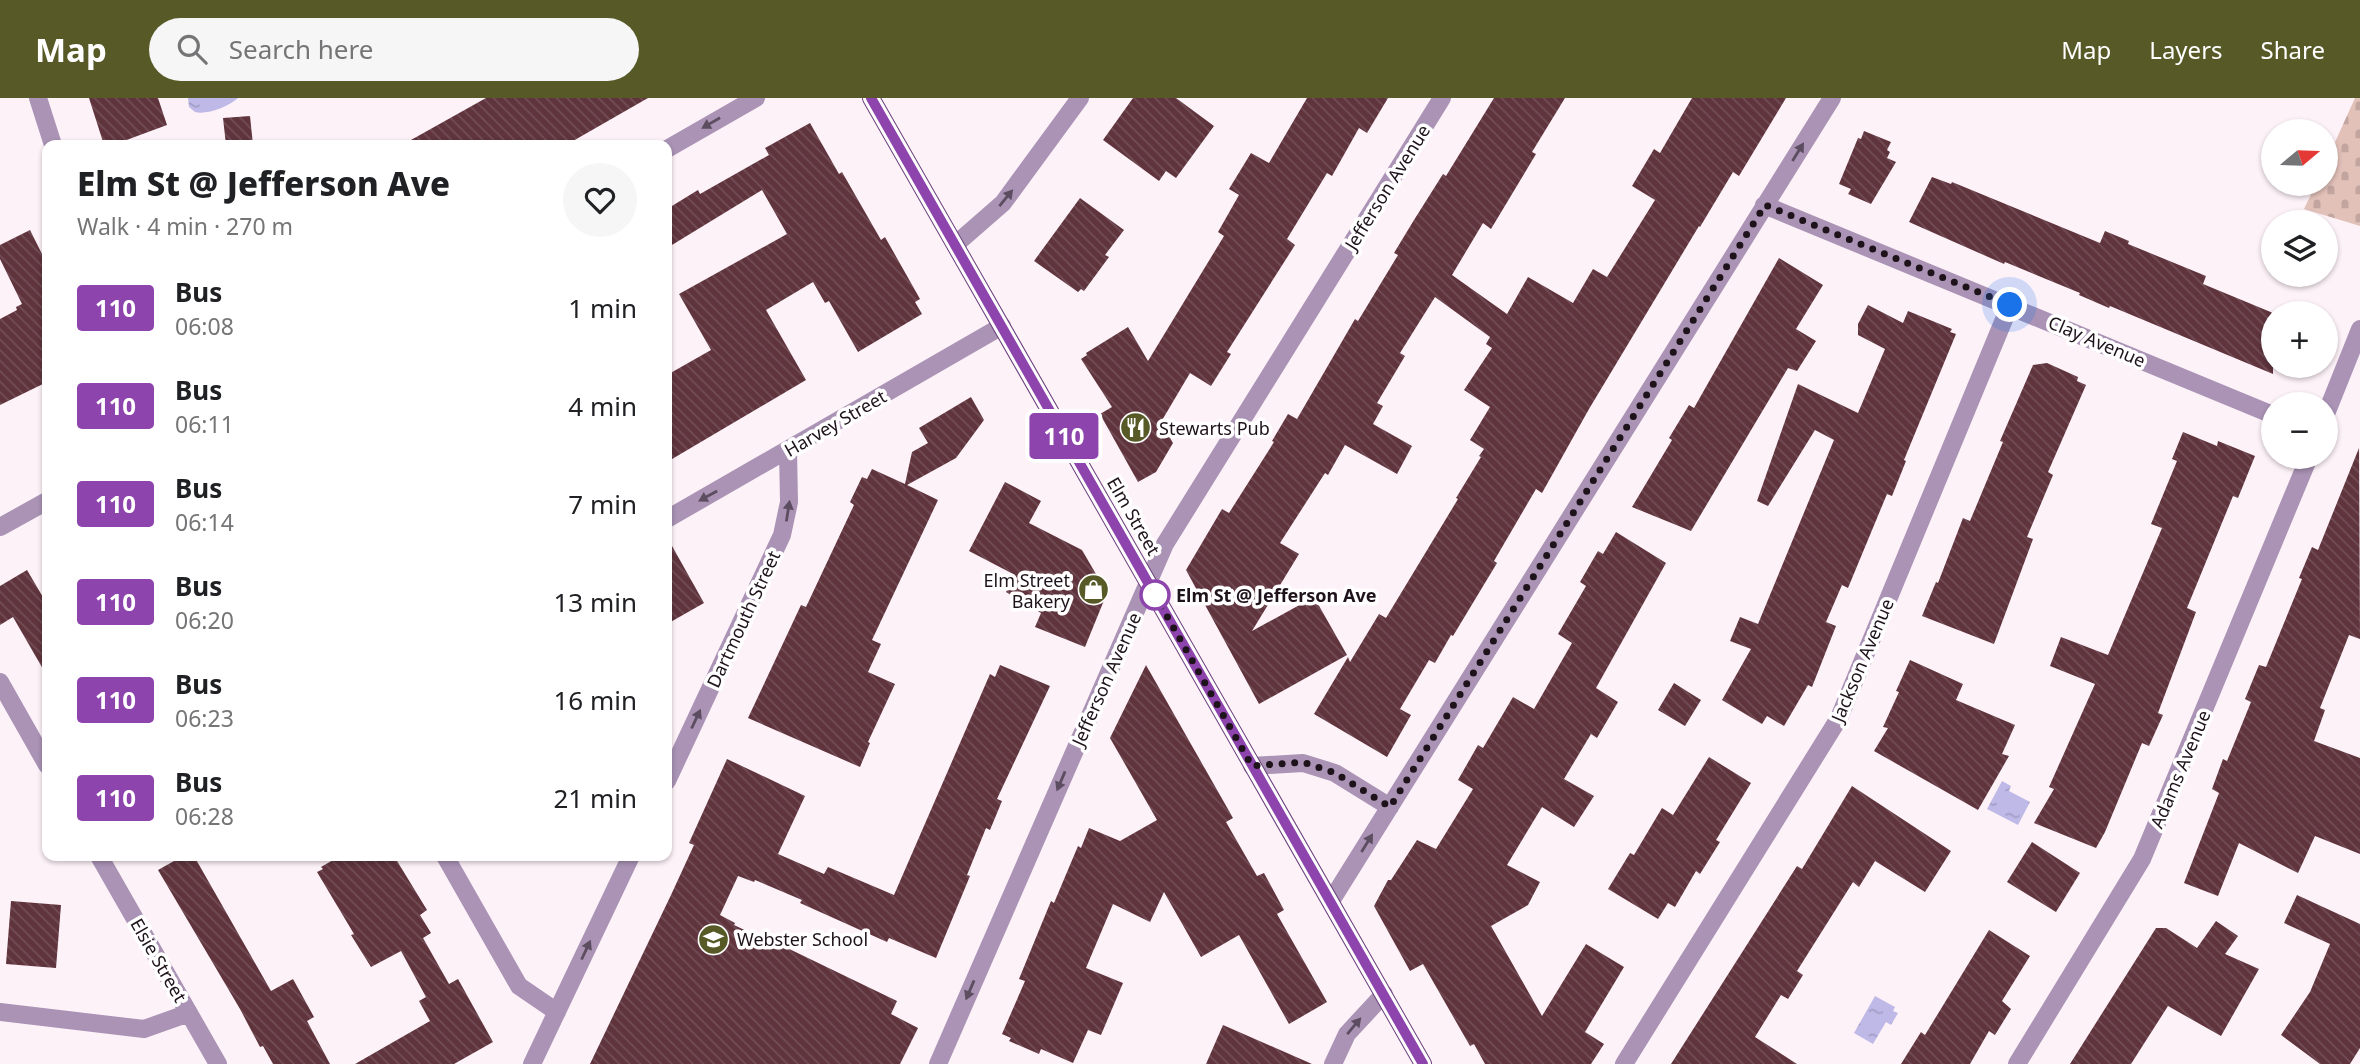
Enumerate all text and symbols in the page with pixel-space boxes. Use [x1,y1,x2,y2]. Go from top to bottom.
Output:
search box [149,18,639,81]
text: Map [35,27,107,72]
icon: search [173,30,211,68]
text: Search here [229,31,373,67]
text: Map [2061,33,2111,66]
text: Layers [2149,33,2223,66]
text: Share [2261,33,2325,66]
one-way arrow [702,117,721,129]
north arrow [2261,119,2338,196]
map controls [2261,119,2338,469]
street label: Jefferson Avenue [1338,120,1435,256]
one-way arrow [1792,142,1805,161]
text: Elm St @ Jefferson Ave [77,161,450,206]
button: heart [563,163,637,237]
one-way arrow [999,190,1014,208]
text: Walk · 4 min · 270 m [77,210,293,242]
button: layers [2261,210,2338,287]
text: Bus [175,274,222,310]
your location [1992,287,2027,322]
text: 1 min [568,290,637,326]
text: 110 [95,291,136,324]
button: + [2261,301,2338,378]
text: 06:08 [175,310,234,342]
street label: Clay Avenue [2045,310,2149,372]
text: Bus [175,372,222,408]
street label: Harvey Street [780,384,891,462]
text: 4 min [568,388,637,424]
text: 110 [95,389,136,422]
button: − [2261,392,2338,469]
text: 06:11 [175,408,234,440]
restaurant icon: Stewarts Pub [1119,411,1153,445]
line badge: 110 [1024,413,1104,459]
place label: Stewarts Pub [1159,416,1270,440]
text: 110 [1043,419,1085,452]
text: Bus [175,470,222,506]
street label: Elm Street [1102,473,1166,560]
text: 7 min [568,486,637,522]
text: 110 [95,487,136,520]
one-way arrow [698,490,717,502]
one-way arrow [783,500,794,522]
text: 06:14 [175,506,234,538]
street label: Dartmouth Street [701,546,785,691]
text: Bus [175,568,222,604]
place label: Elm Street Bakery [984,568,1071,613]
shop icon: Elm Street Bakery [1076,573,1110,607]
marker: Elm St @ Jefferson Ave [1140,580,1170,610]
place label: Elm St @ Jefferson Ave [1176,583,1376,607]
text: 13 min [553,584,637,620]
text: 110 [95,585,136,618]
street label: Jackson Avenue [1824,595,1899,727]
text: 06:20 [175,604,234,636]
street label: Jefferson Avenue [1065,609,1146,751]
text: Bus [175,666,222,702]
text: 16 min [553,682,637,718]
text: 110 [95,683,136,716]
text: 06:23 [175,702,234,734]
street label: Adams Avenue [2144,706,2216,832]
one-way arrow [690,709,702,729]
text: Bus [175,764,222,800]
one-way arrow [1055,771,1067,791]
text: 21 min [553,780,637,816]
text: 110 [95,781,136,814]
text: 06:28 [175,800,234,832]
one-way arrow [1360,834,1373,853]
street label: Elsie Street [125,914,193,1007]
school or university icon: Webster School [697,922,731,956]
place label: Webster School [737,927,868,951]
one-way arrow [580,940,592,960]
one-way arrow [964,980,976,1000]
one-way arrow [1346,1017,1362,1035]

